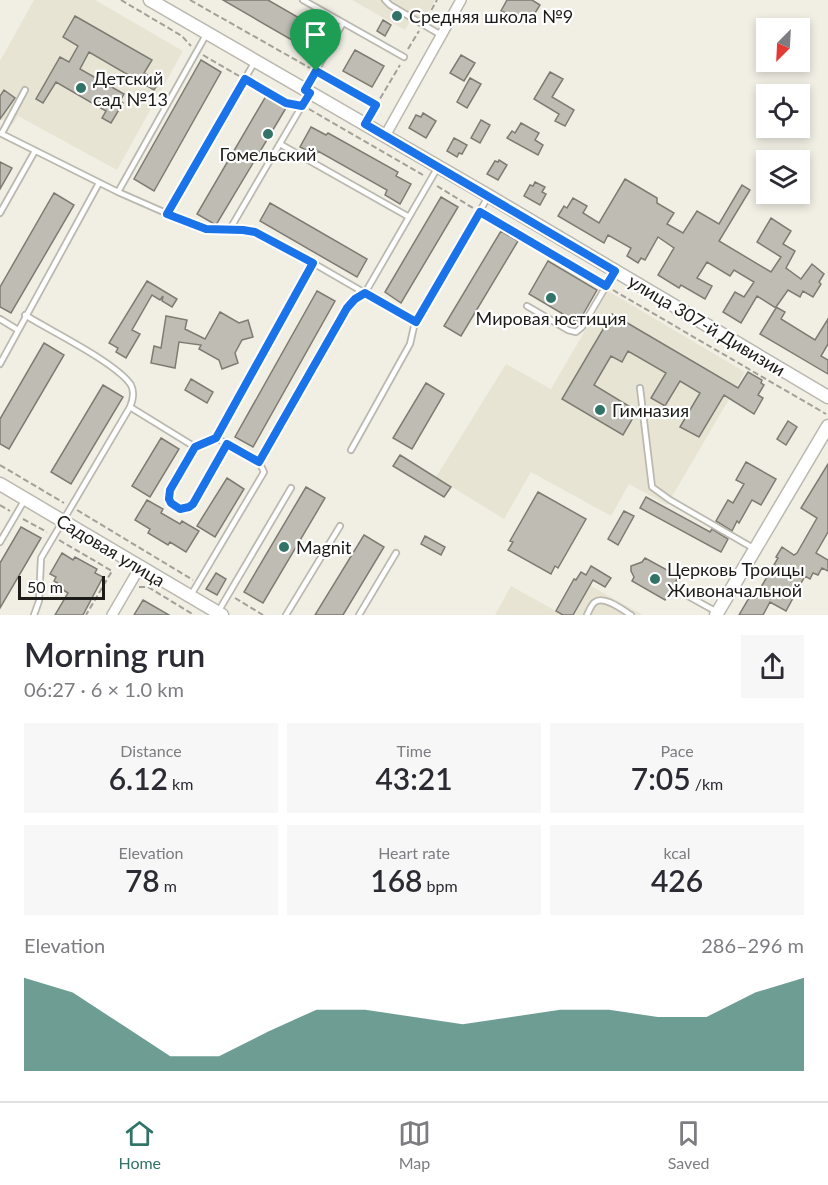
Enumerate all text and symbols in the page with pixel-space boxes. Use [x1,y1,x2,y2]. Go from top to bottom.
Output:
place label: Средняя школа №9 [409,5,573,27]
pin [290,9,341,71]
marker: Средняя школа №9 [390,9,404,23]
icon: arrive [299,18,332,51]
north arrow [756,18,810,72]
map controls [756,18,810,204]
place label: Детский сад №13 [93,67,168,110]
marker: Детский сад №13 [74,81,88,95]
button: locate [756,84,810,138]
marker: Гомельский [261,127,275,141]
place label: Гомельский [220,143,316,165]
button: layers [756,150,810,204]
street label: улица 307-й Дивизии [625,269,789,381]
marker: Мировая юстиция [544,291,558,305]
place label: Мировая юстиция [476,307,626,329]
place label: Гимназия [612,399,689,421]
marker: Гимназия [593,403,607,417]
street label: Садовая улица [53,509,169,591]
place label: Magnit [296,536,352,558]
marker: Magnit [277,540,291,554]
place label: Церковь Троицы Живоначальной [667,558,805,601]
marker: Церковь Троицы Живоначальной [648,572,662,586]
scale bar [18,573,105,600]
text: 50 m [27,577,63,596]
text: Morning run [24,634,205,674]
button: share [741,635,804,698]
text: 06:27 · 6 × 1.0 km [24,677,184,701]
text: Distance [120,741,182,760]
text: Time [397,741,431,760]
text: Pace [660,741,694,760]
text: 6.12 [109,760,168,796]
text: 43:21 [375,760,453,796]
text: 7:05 [631,760,691,796]
text: km [168,774,193,793]
text: /km [691,774,723,793]
text: Elevation [119,843,184,862]
text: Heart rate [378,843,450,862]
text: kcal [663,843,691,862]
text: 78 [125,862,160,898]
text: 168 [370,862,423,898]
text: 426 [651,862,703,898]
text: m [160,876,177,895]
text: bpm [423,876,458,895]
text: Elevation [24,933,105,957]
text: 286–296 m [701,933,804,957]
tab: Home [118,1117,161,1172]
tab: Map [398,1117,431,1172]
tab: Saved [668,1117,710,1172]

